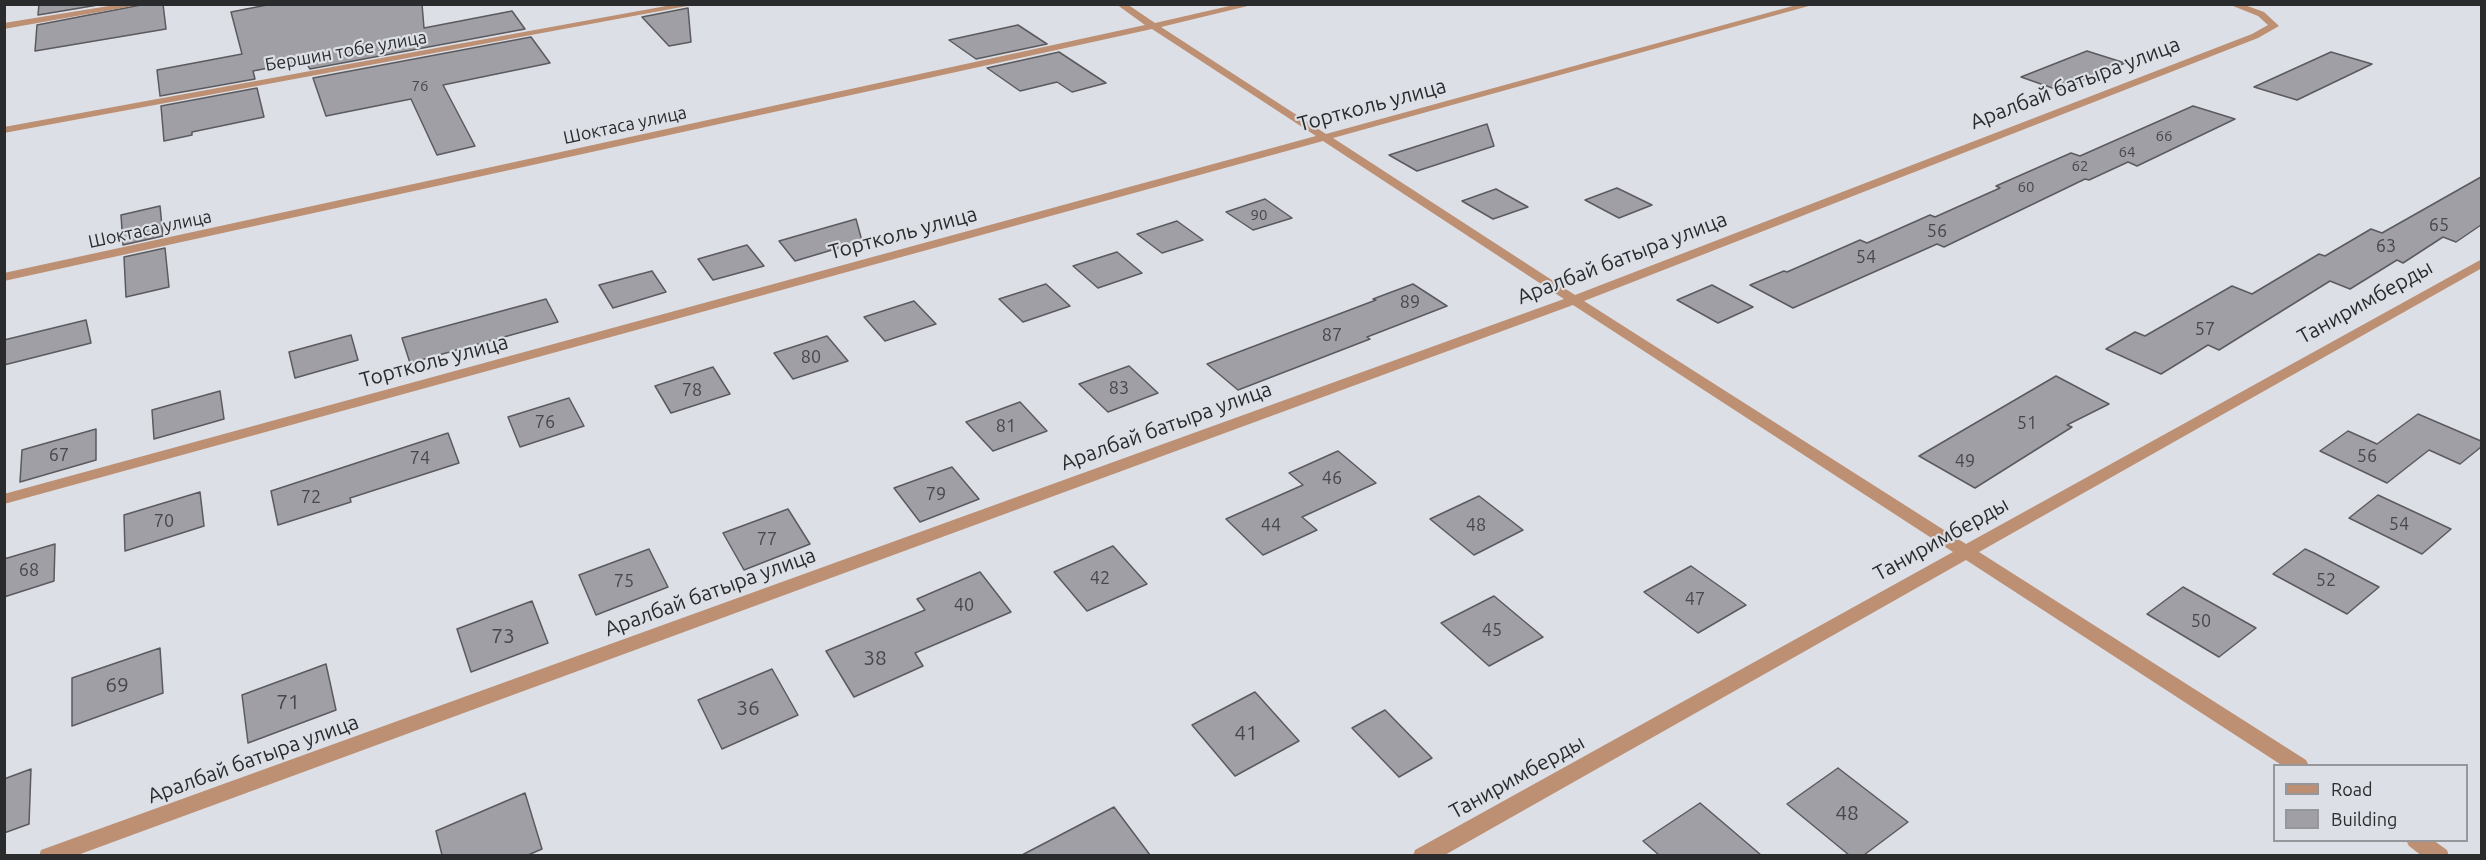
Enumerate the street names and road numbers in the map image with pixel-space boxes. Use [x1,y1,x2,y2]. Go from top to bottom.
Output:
street label: Бершин тобе улица [263,26,429,76]
street label: Аралбай батыра улица [1967,31,2183,135]
street label: Тортколь улица [1295,73,1449,137]
street label: Шоктаса улица [561,101,689,149]
street label: Тортколь улица [826,201,980,265]
street label: Шоктаса улица [86,205,214,253]
street label: Аралбай батыра улица [1514,206,1730,310]
street label: Таниримберды [2293,255,2437,349]
street label: Тортколь улица [357,329,511,393]
street label: Аралбай батыра улица [1057,376,1275,476]
street label: Таниримберды [1869,492,2013,586]
street label: Аралбай батыра улица [601,542,819,642]
street label: Аралбай батыра улица [144,709,362,809]
street label: Таниримберды [1445,730,1589,824]

